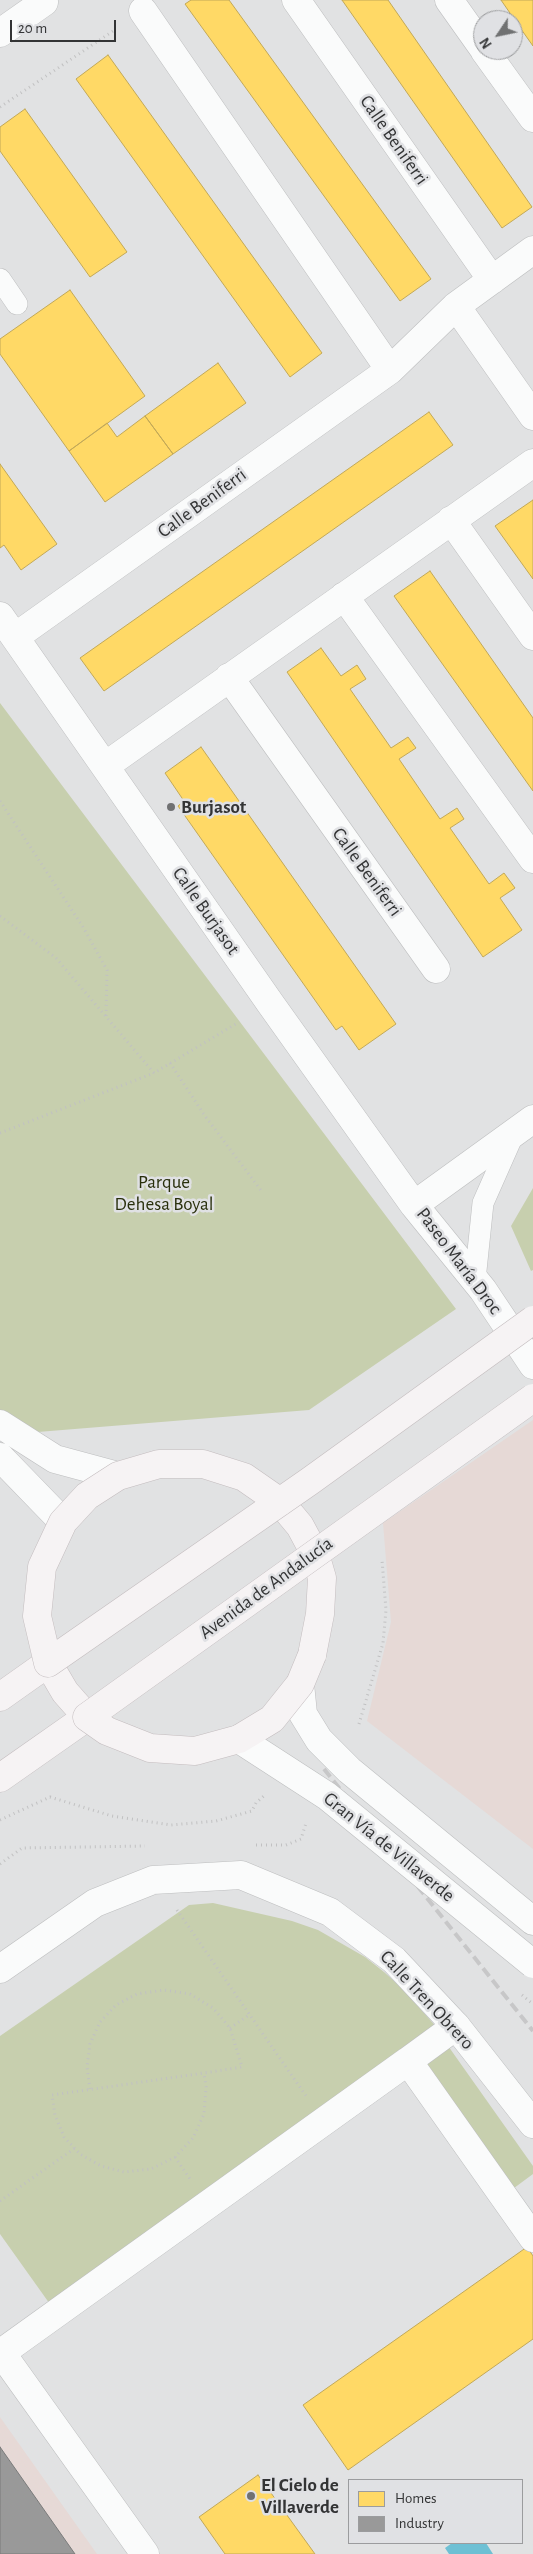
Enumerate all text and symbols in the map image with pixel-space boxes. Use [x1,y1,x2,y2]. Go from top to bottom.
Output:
scale bar [12,10,119,42]
north arrow [473,10,523,60]
text: 20 m [18,21,47,36]
text: N [478,35,495,51]
street label: Calle Beniferri [355,91,433,189]
street label: Calle Beniferri [153,463,251,543]
place label: Burjasot [181,796,246,818]
marker: Burjasot [165,801,177,813]
street label: Calle Beniferri [327,823,407,921]
street label: Calle Burjasot [167,863,245,959]
park label: Parque Dehesa Boyal [115,1171,213,1215]
street label: Paseo María Droc [412,1203,506,1319]
street label: Avenida de Andalucía [195,1532,337,1644]
street label: Gran Vía de Villaverde [319,1787,459,1907]
street label: Calle Tren Obrero [375,1945,479,2055]
place label: El Cielo de Villaverde [261,2474,339,2518]
legend [348,2479,523,2544]
marker: El Cielo de Villaverde [245,2490,257,2502]
text: Homes [395,2491,437,2506]
text: Industry [395,2516,444,2531]

